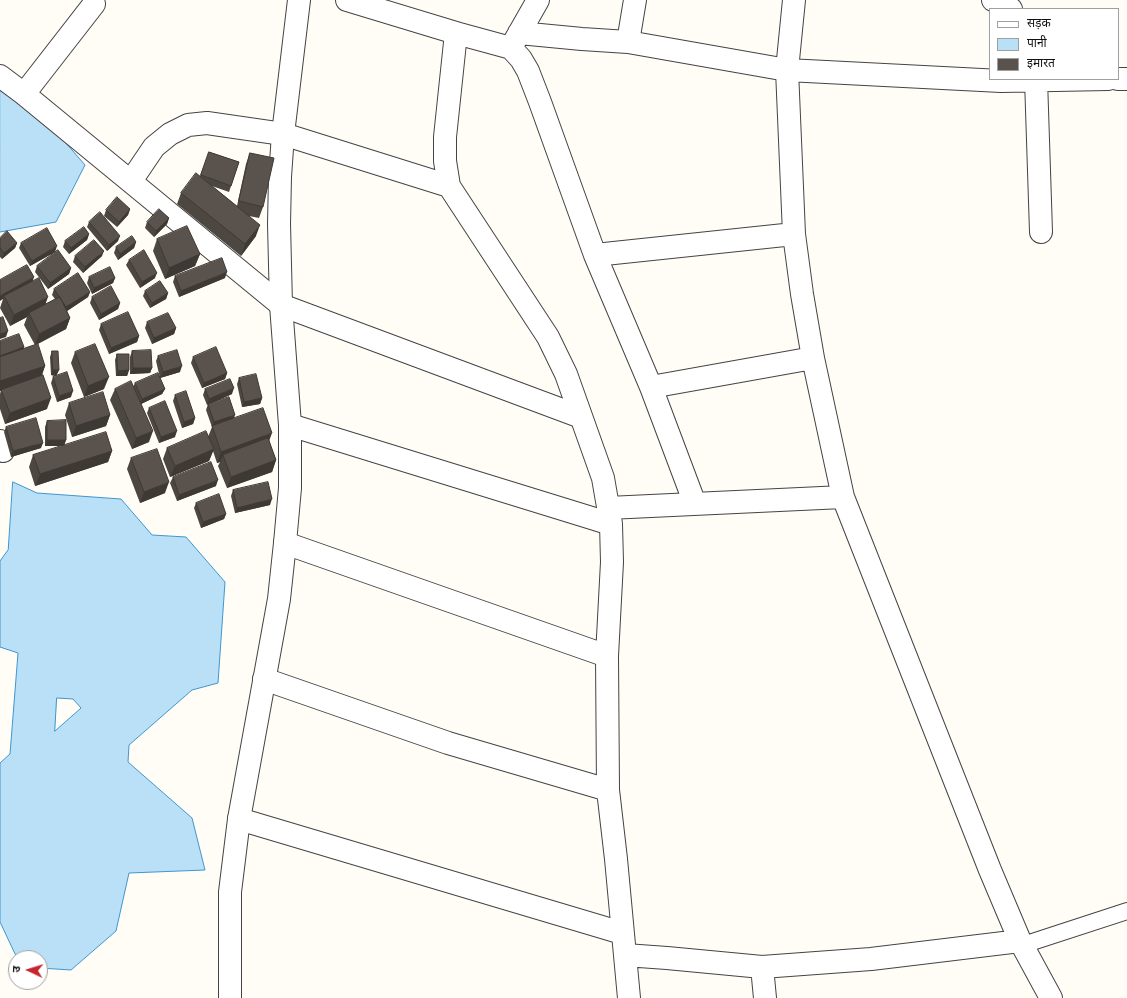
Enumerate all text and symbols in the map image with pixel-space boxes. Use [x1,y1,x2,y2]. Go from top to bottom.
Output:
legend [989,8,1119,80]
text: सड़क [1027,16,1051,30]
text: पानी [1027,36,1047,50]
text: इमारत [1027,56,1055,70]
north arrow [8,950,48,990]
text: उ [10,966,23,973]

